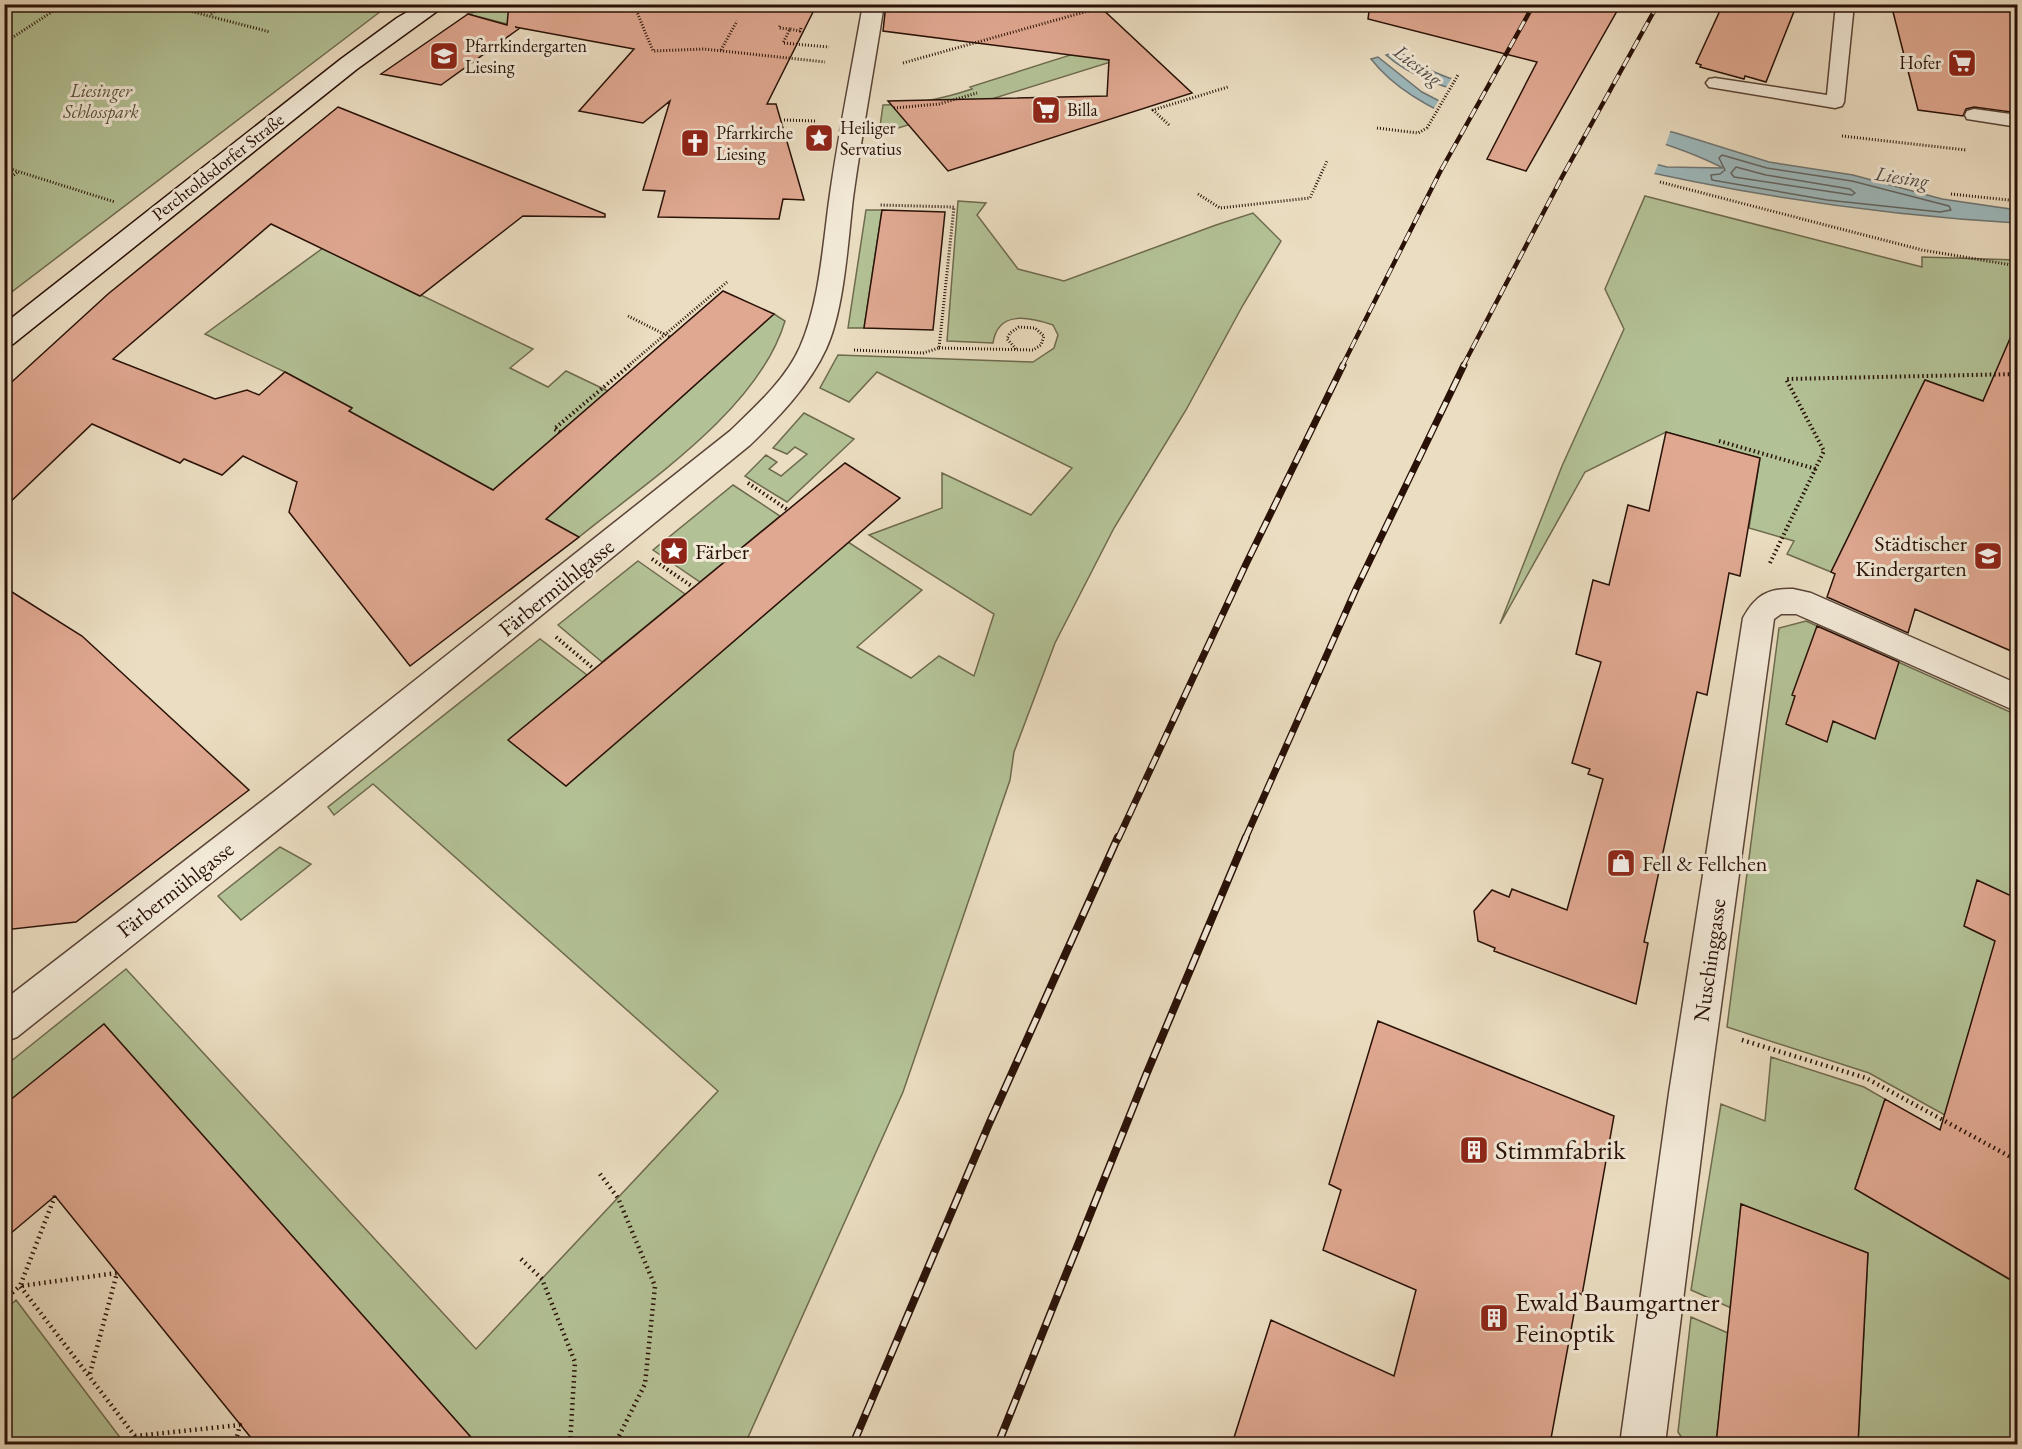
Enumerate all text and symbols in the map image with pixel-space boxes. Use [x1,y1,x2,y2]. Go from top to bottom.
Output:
place label: Pfarrkindergarten Liesing [465,34,588,78]
water label: Liesing [1388,38,1448,92]
school or university icon: Pfarrkindergarten Liesing [428,40,460,72]
supermarket icon: Hofer [1946,47,1978,79]
place label: Hofer [1899,51,1941,74]
park label: Liesinger Schlosspark [62,79,139,124]
supermarket icon: Billa [1030,94,1062,126]
place label: Billa [1067,98,1099,121]
street label: Perchtoldsdorfer Straße [147,108,288,225]
place label: Heiliger Servatius [840,116,902,160]
place label: Pfarrkirche Liesing [716,121,793,165]
place icon: Heiliger Servatius [803,122,835,154]
church icon: Pfarrkirche Liesing [679,127,711,159]
water label: Liesing [1872,160,1931,194]
place label: Städtischer Kindergarten [1855,529,1968,583]
street label: Färbermühlgasse [493,532,620,643]
place icon: Färber [658,535,690,567]
place label: Färber [695,537,750,566]
school or university icon: Städtischer Kindergarten [1972,540,2004,572]
street label: Färbermühlgasse [111,834,240,944]
shop icon: Fell & Fellchen [1605,847,1637,879]
place label: Fell & Fellchen [1642,849,1768,878]
street label: Nuschinggasse [1686,896,1733,1024]
place label: Stimmfabrik [1495,1132,1626,1167]
building icon: Stimmfabrik [1458,1134,1490,1166]
place label: Ewald Baumgartner Feinoptik [1515,1284,1720,1350]
building icon: Ewald Baumgartner Feinoptik [1478,1302,1510,1334]

